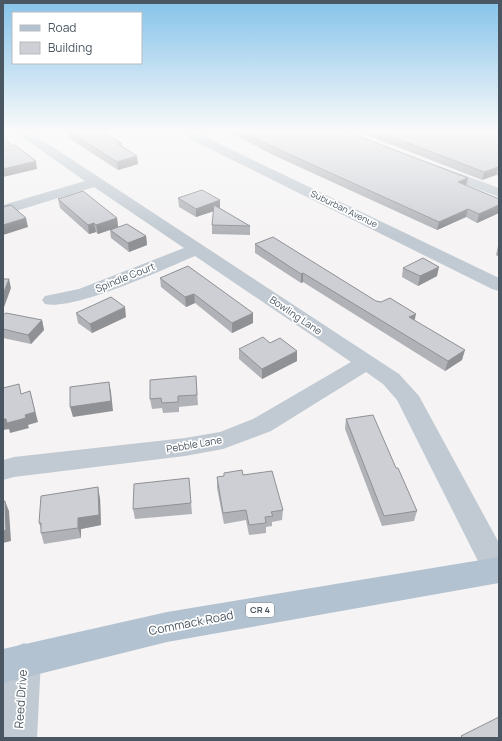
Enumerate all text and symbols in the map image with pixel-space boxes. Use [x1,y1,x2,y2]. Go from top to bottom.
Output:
legend [12,12,142,64]
text: Road [48,19,76,36]
text: Building [48,39,92,56]
street label: Suburban Avenue [309,187,380,230]
street label: Spindle Court [93,259,157,295]
street label: Bowling Lane [267,292,325,338]
street label: Pebble Lane [165,432,223,456]
road number: CR 4 [246,603,274,617]
street label: Commack Road [147,606,235,639]
street label: Reed Drive [10,669,31,729]

